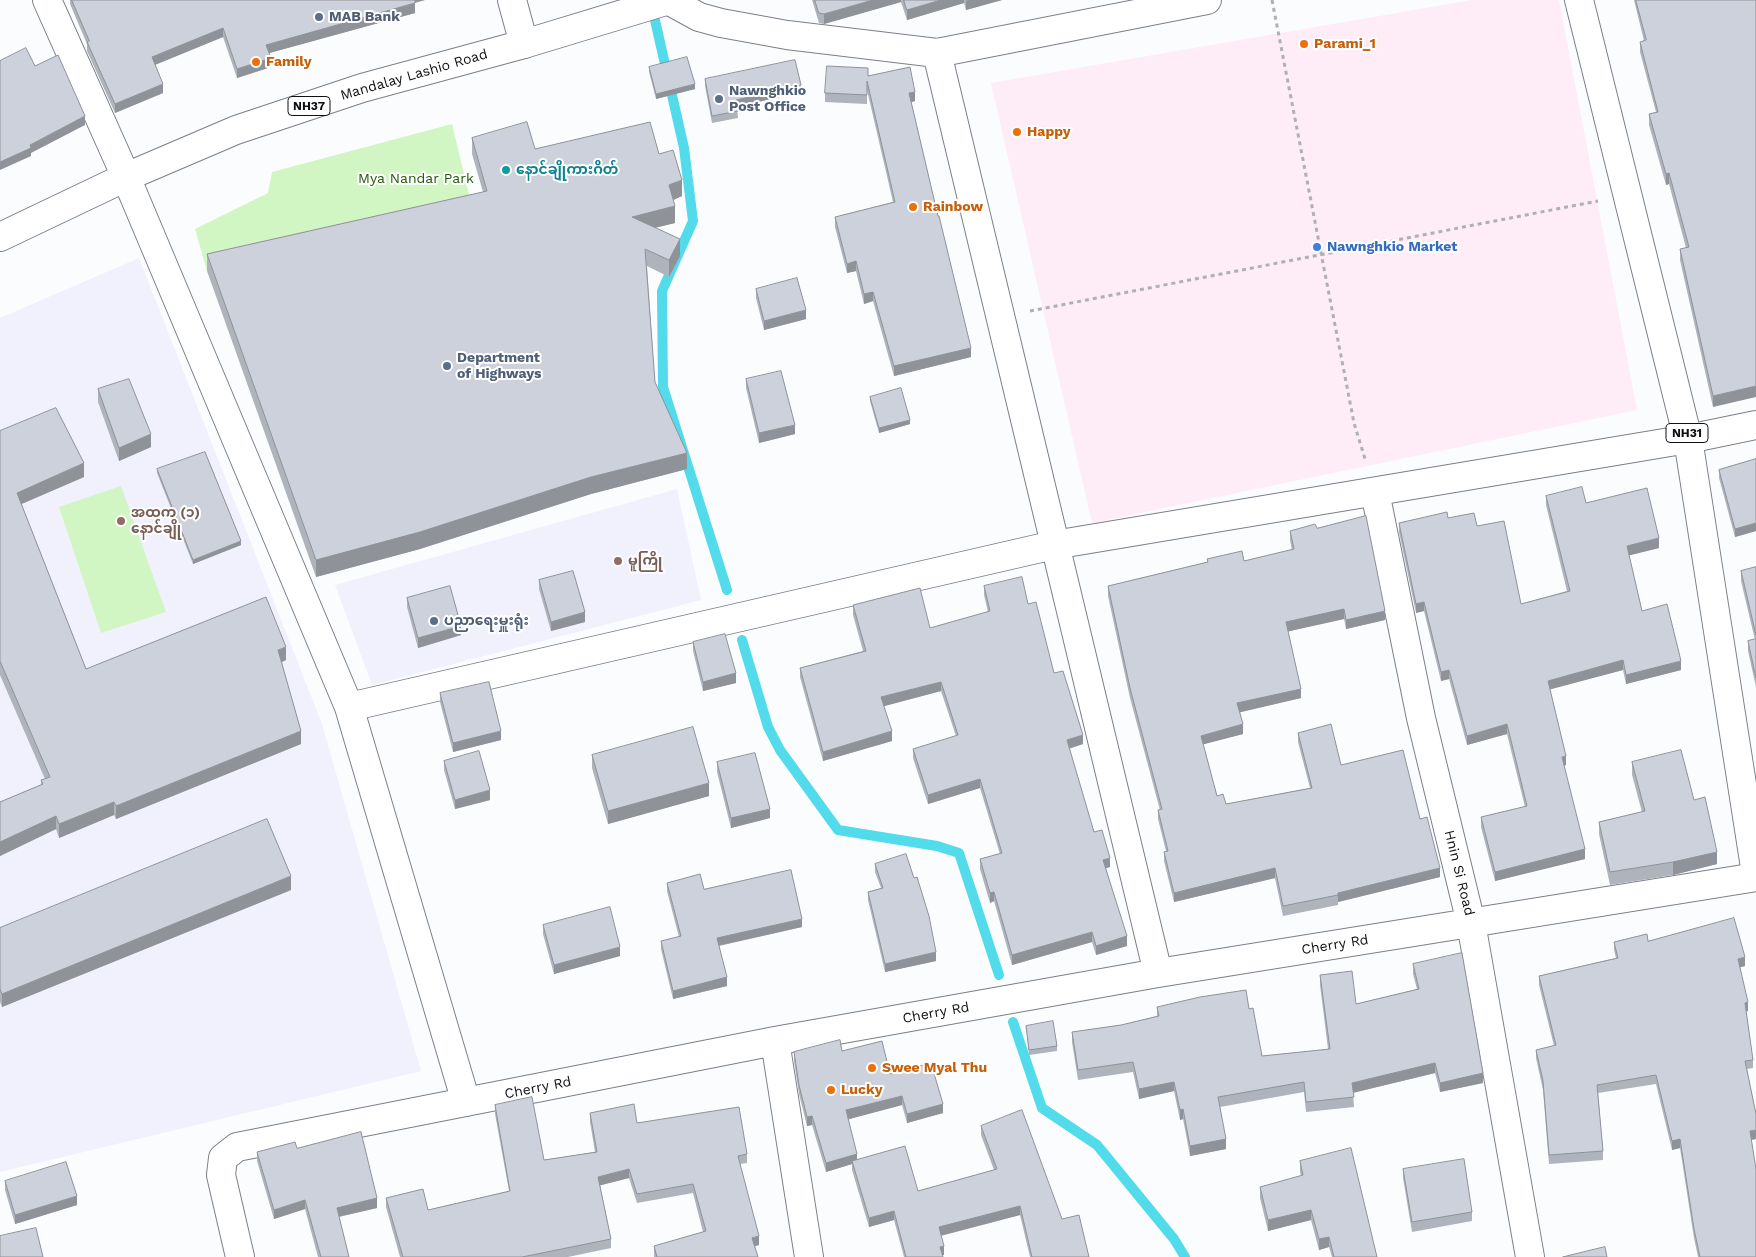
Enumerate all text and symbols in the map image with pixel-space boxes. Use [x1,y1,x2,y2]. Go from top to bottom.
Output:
place label: MAB Bank [329,9,400,25]
marker: MAB Bank [313,11,325,23]
place label: Parami_1 [1314,36,1376,52]
marker: Parami_1 [1298,38,1310,50]
street label: Mandalay Lashio Road [338,46,490,104]
place label: Family [266,54,312,70]
marker: Family [250,56,262,68]
place label: Nawnghkio Post Office [729,83,806,115]
marker: Nawnghkio Post Office [713,93,725,105]
road number: NH37 [288,96,330,115]
place label: Happy [1027,124,1071,140]
marker: Happy [1011,126,1023,138]
place label: နောင်ချိုကားဂိတ် [516,162,618,178]
marker: နောင်ချိုကားဂိတ် [500,164,512,176]
park label: Mya Nandar Park [358,171,474,187]
place label: Rainbow [923,199,983,215]
marker: Rainbow [907,201,919,213]
place label: Nawnghkio Market [1327,239,1457,255]
marker: Nawnghkio Market [1311,241,1323,253]
place label: Department of Highways [457,350,541,382]
marker: Department of Highways [441,360,453,372]
road number: NH31 [1666,423,1708,442]
place label: အထက (၁) နောင်ချို [131,505,200,538]
marker: အထက (၁) နောင်ချို [115,515,127,527]
place label: မူကြို [628,553,663,569]
marker: မူကြို [612,555,624,567]
place label: ပညာရေးမှူးရုံး [444,613,529,629]
marker: ပညာရေးမှူးရုံး [428,615,440,627]
street label: Hnin Si Road [1440,828,1478,918]
street label: Cherry Rd [1300,931,1370,959]
street label: Cherry Rd [901,999,971,1027]
place label: Swee Myal Thu [882,1060,987,1076]
marker: Swee Myal Thu [866,1062,878,1074]
street label: Cherry Rd [503,1073,573,1103]
place label: Lucky [841,1082,883,1098]
marker: Lucky [825,1084,837,1096]

